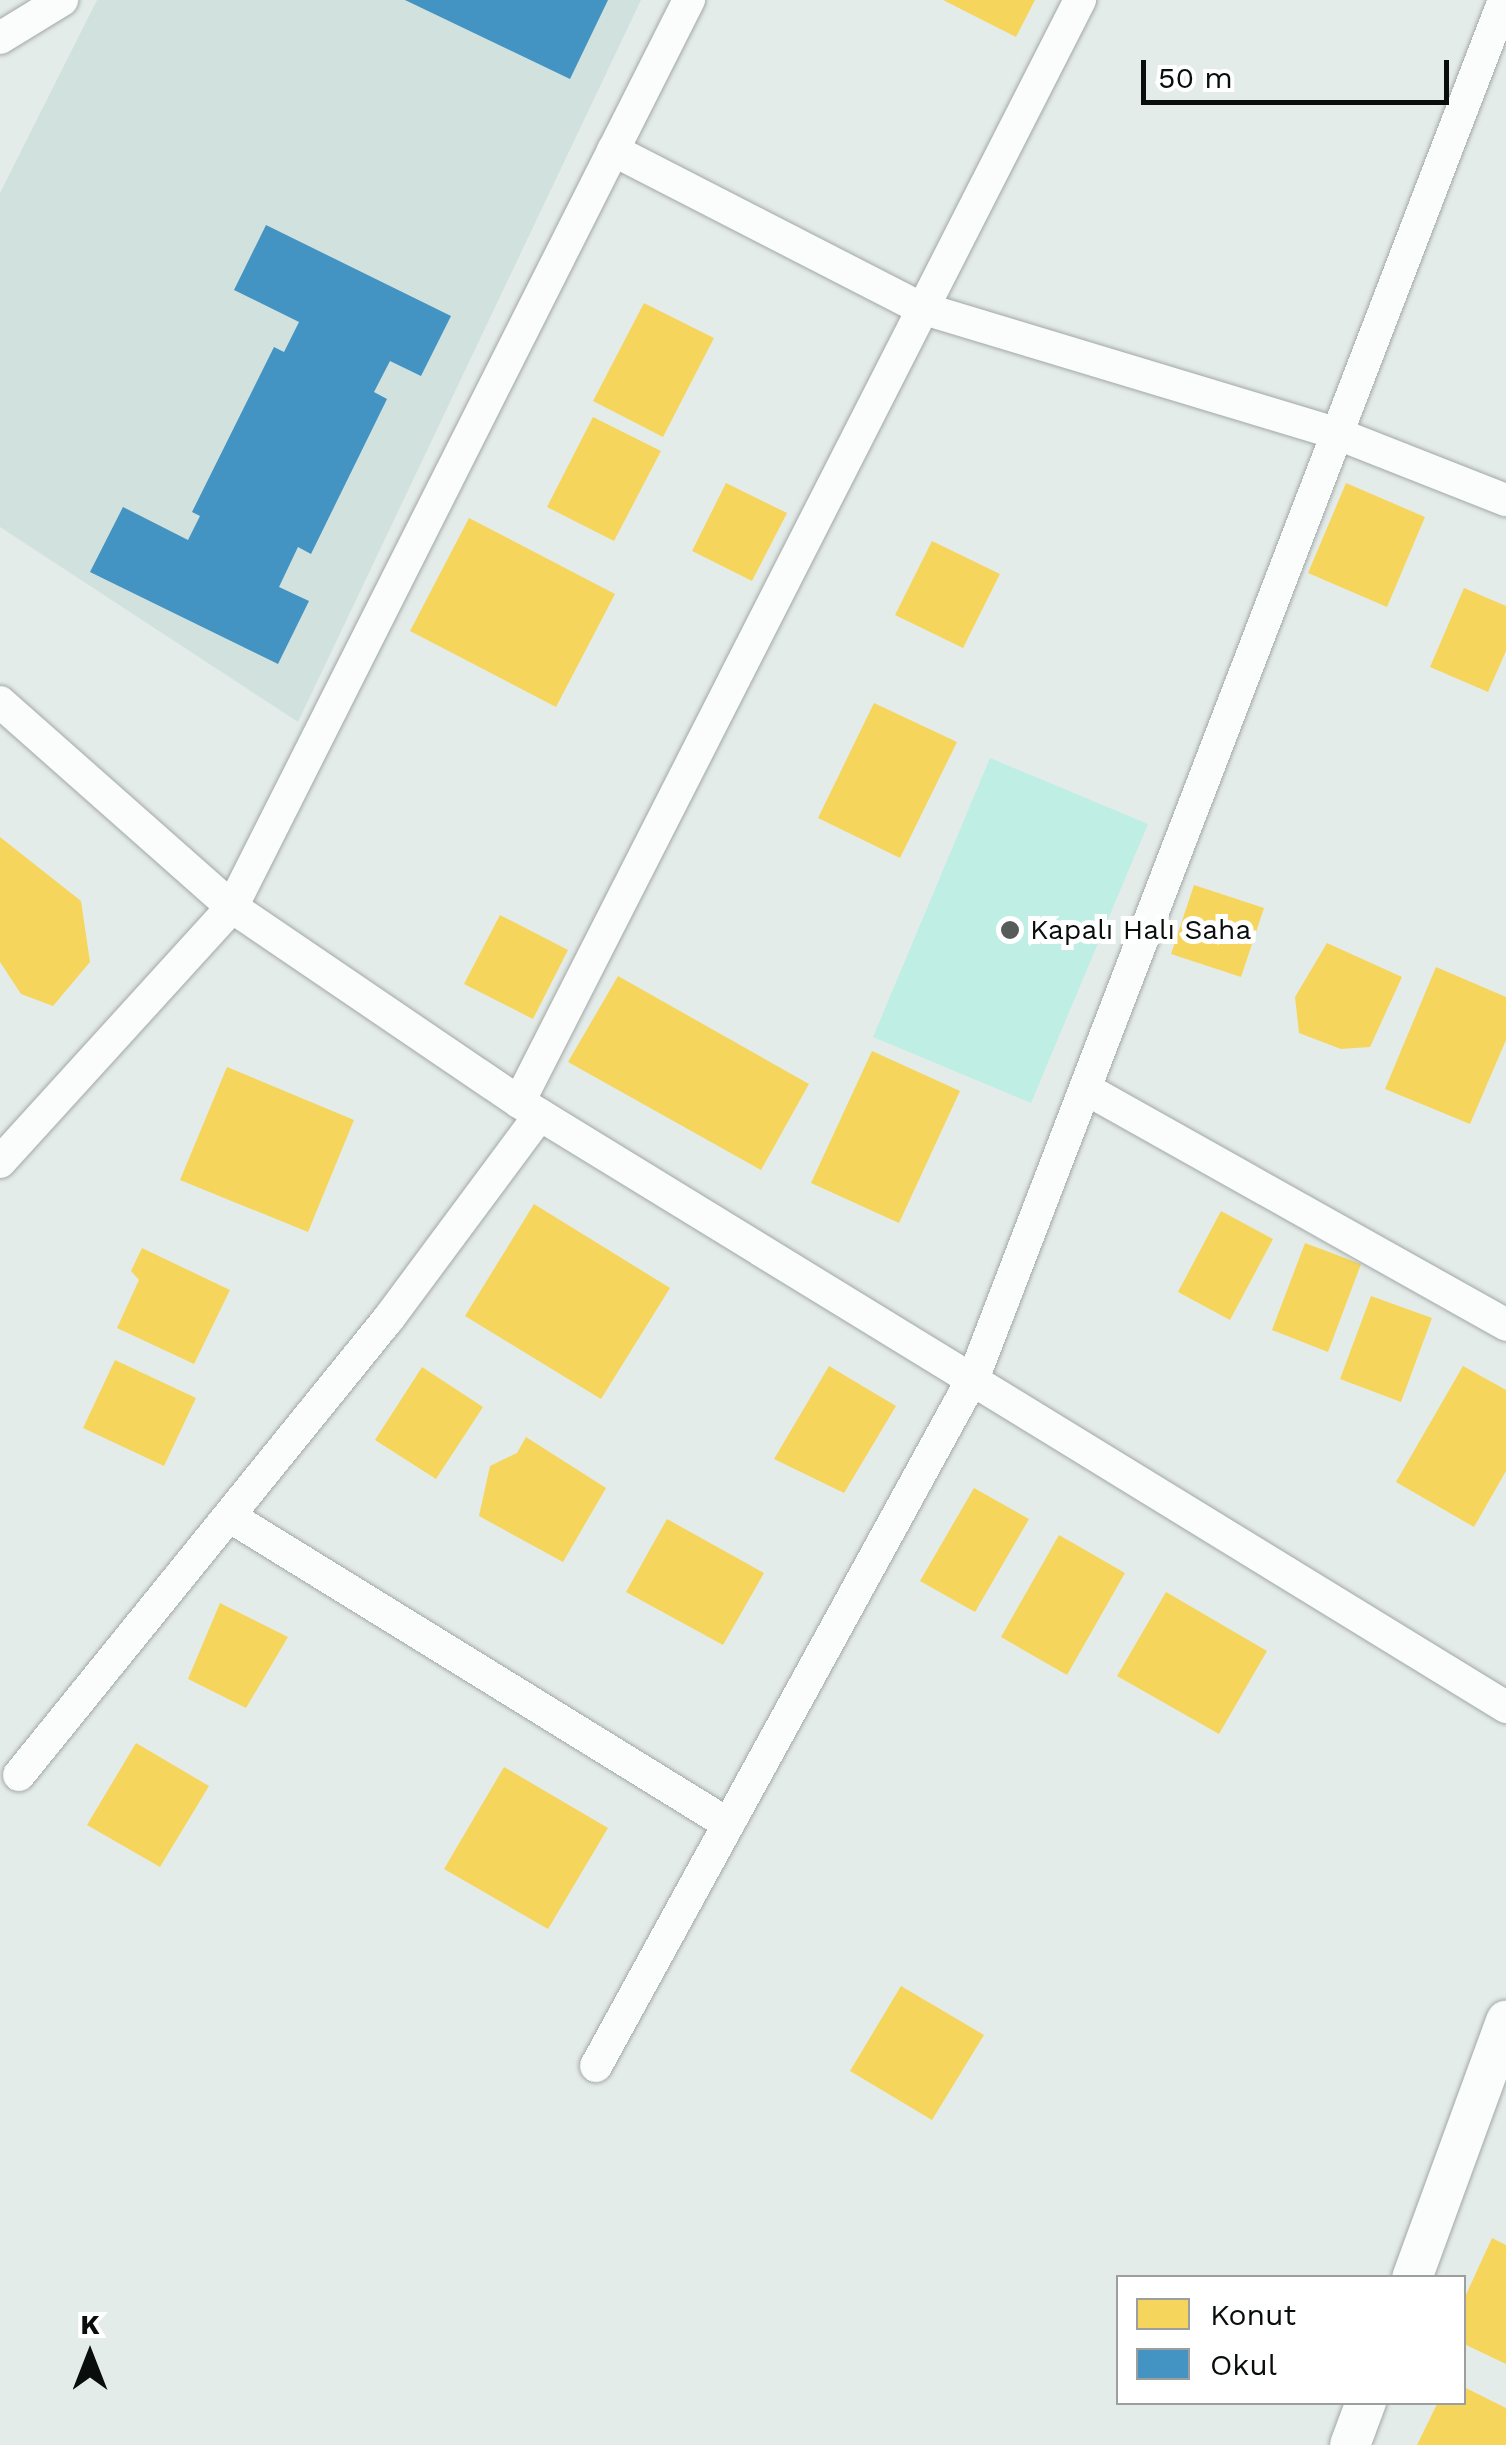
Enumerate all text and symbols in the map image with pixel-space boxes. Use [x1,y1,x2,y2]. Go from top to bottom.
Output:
scale bar [1146,40,1454,102]
text: 50 m [1158,60,1233,95]
place label: Kapalı Halı Saha [1030,913,1251,947]
marker: Kapalı Halı Saha [999,919,1021,941]
legend [1116,2275,1466,2405]
text: Konut [1210,2297,1296,2332]
north arrow [40,2305,140,2405]
text: K [80,2308,100,2341]
text: Okul [1210,2347,1277,2382]

